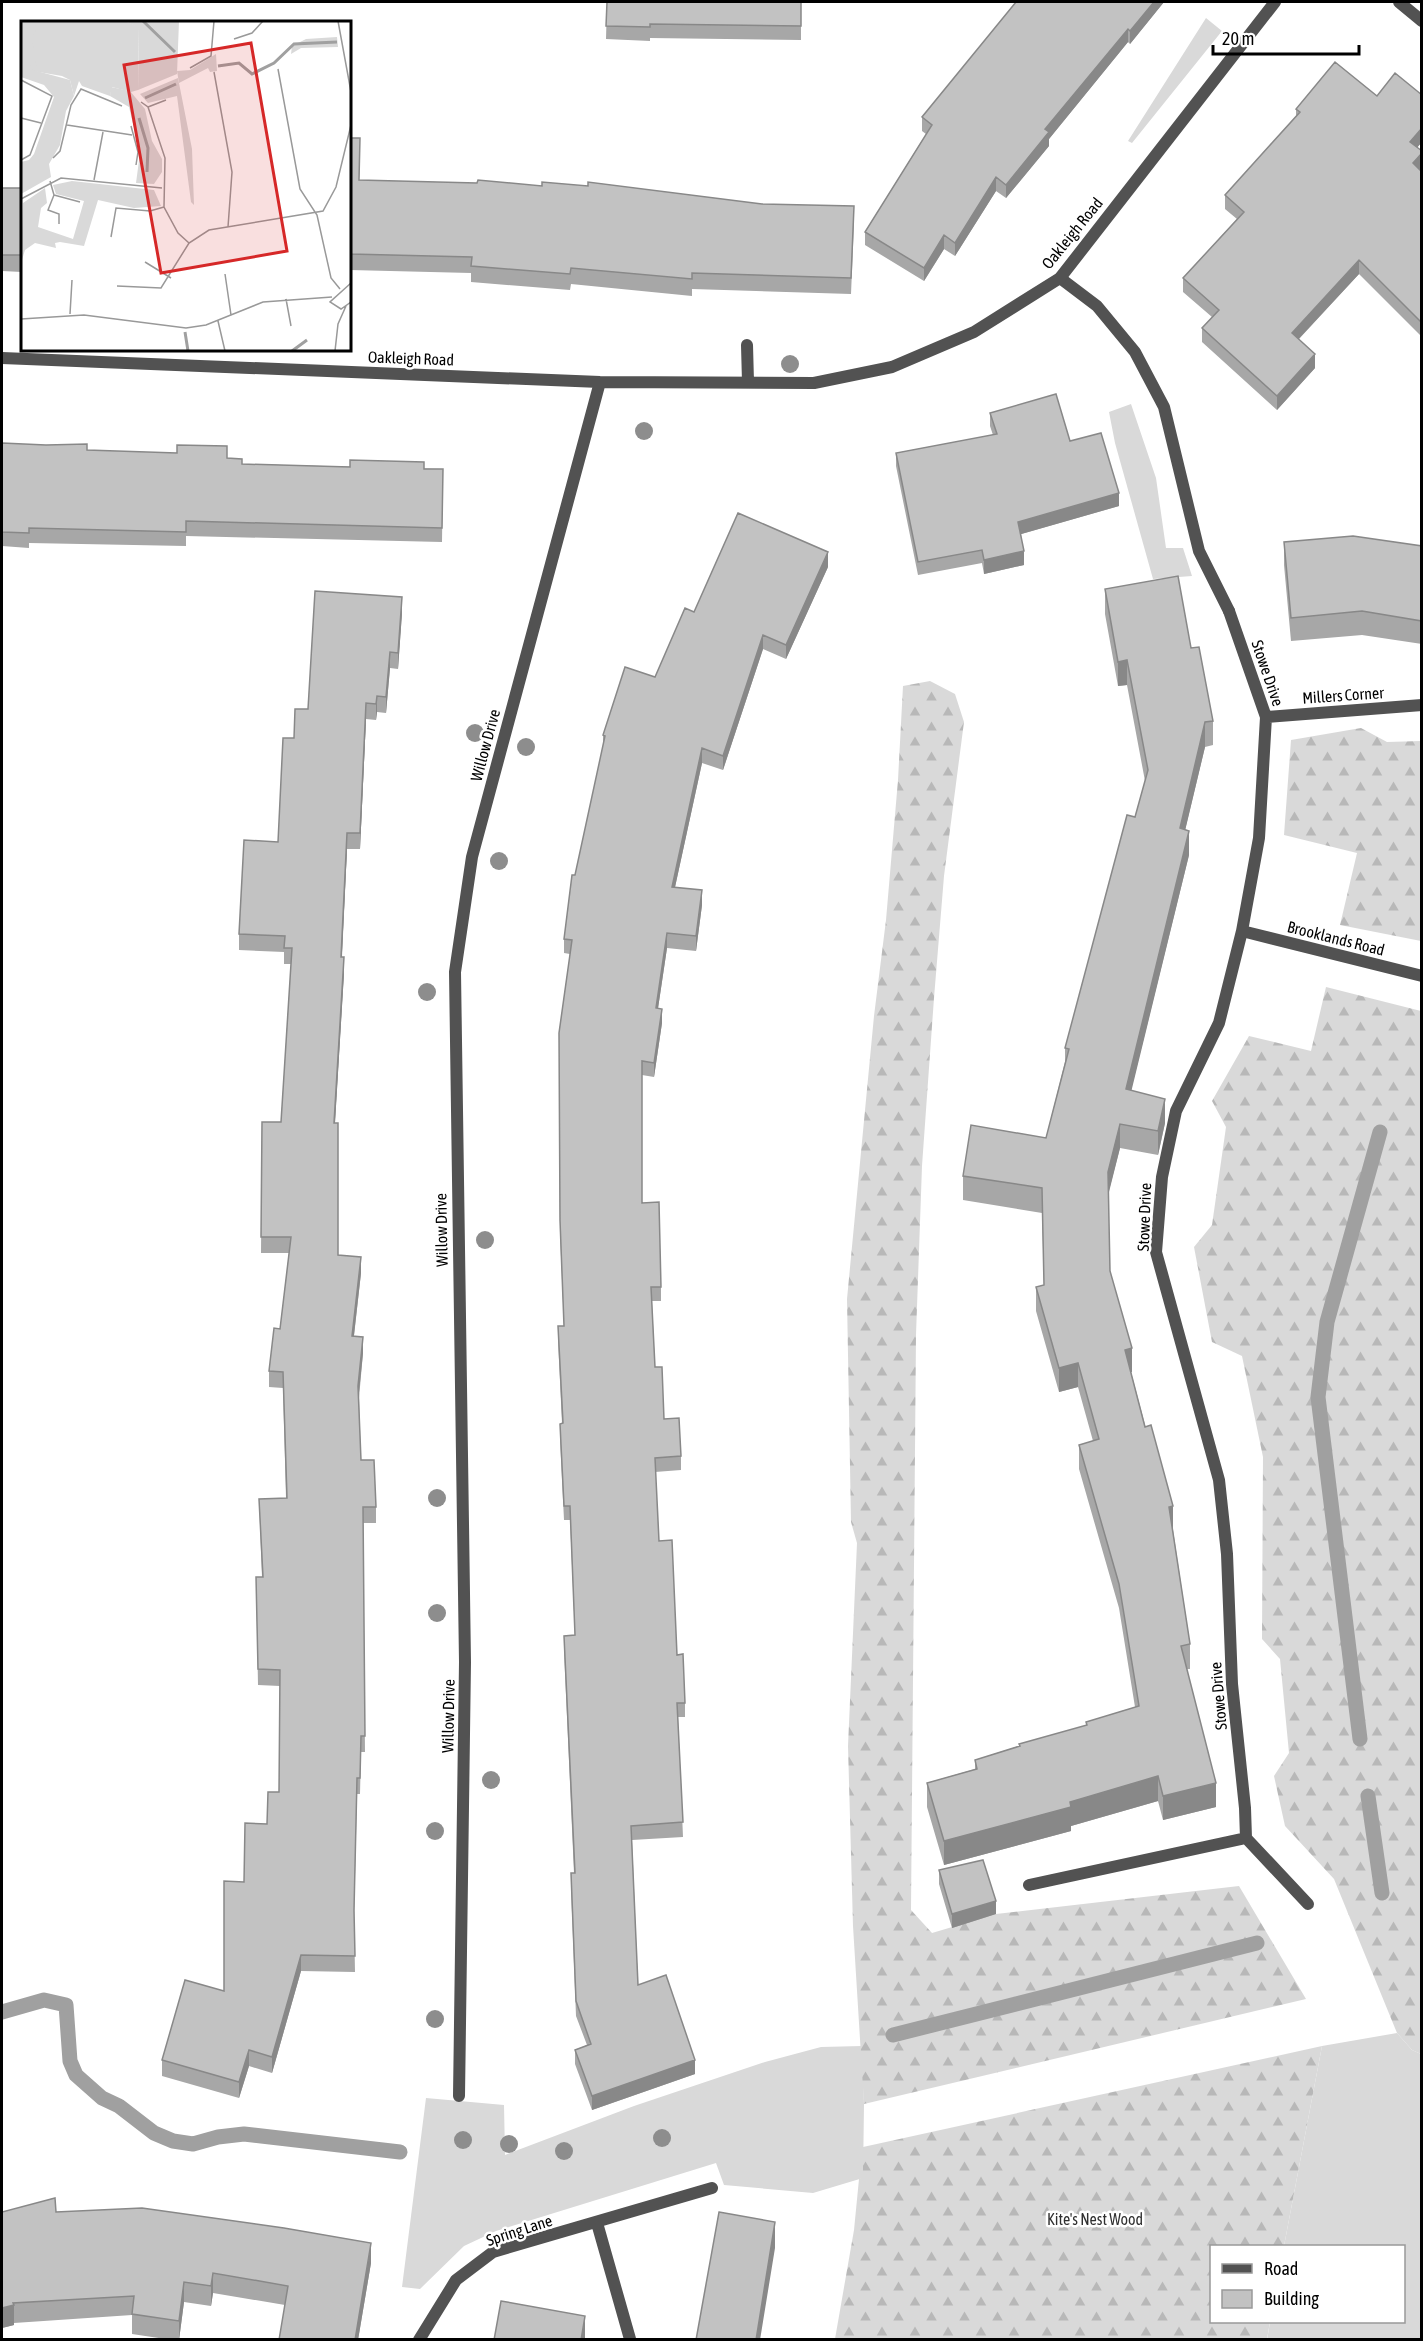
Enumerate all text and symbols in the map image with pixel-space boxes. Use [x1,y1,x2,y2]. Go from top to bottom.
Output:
scale bar [1213,18,1358,56]
inset map [21,21,351,351]
text: 20 m [1222,28,1254,49]
street label: Oakleigh Road [1038,194,1107,273]
street label: Oakleigh Road [368,348,454,369]
street label: Stowe Drive [1248,638,1288,708]
street label: Millers Corner [1302,683,1385,707]
street label: Willow Drive [467,707,503,783]
street label: Brooklands Road [1285,917,1387,959]
street label: Stowe Drive [1134,1182,1154,1252]
street label: Willow Drive [431,1193,451,1267]
street label: Stowe Drive [1206,1661,1230,1731]
street label: Willow Drive [438,1679,458,1753]
park label: Kite's Nest Wood [1047,2210,1143,2228]
street label: Spring Lane [484,2211,555,2250]
legend [1210,2245,1405,2323]
text: Road [1264,2258,1298,2279]
text: Building [1264,2288,1319,2309]

